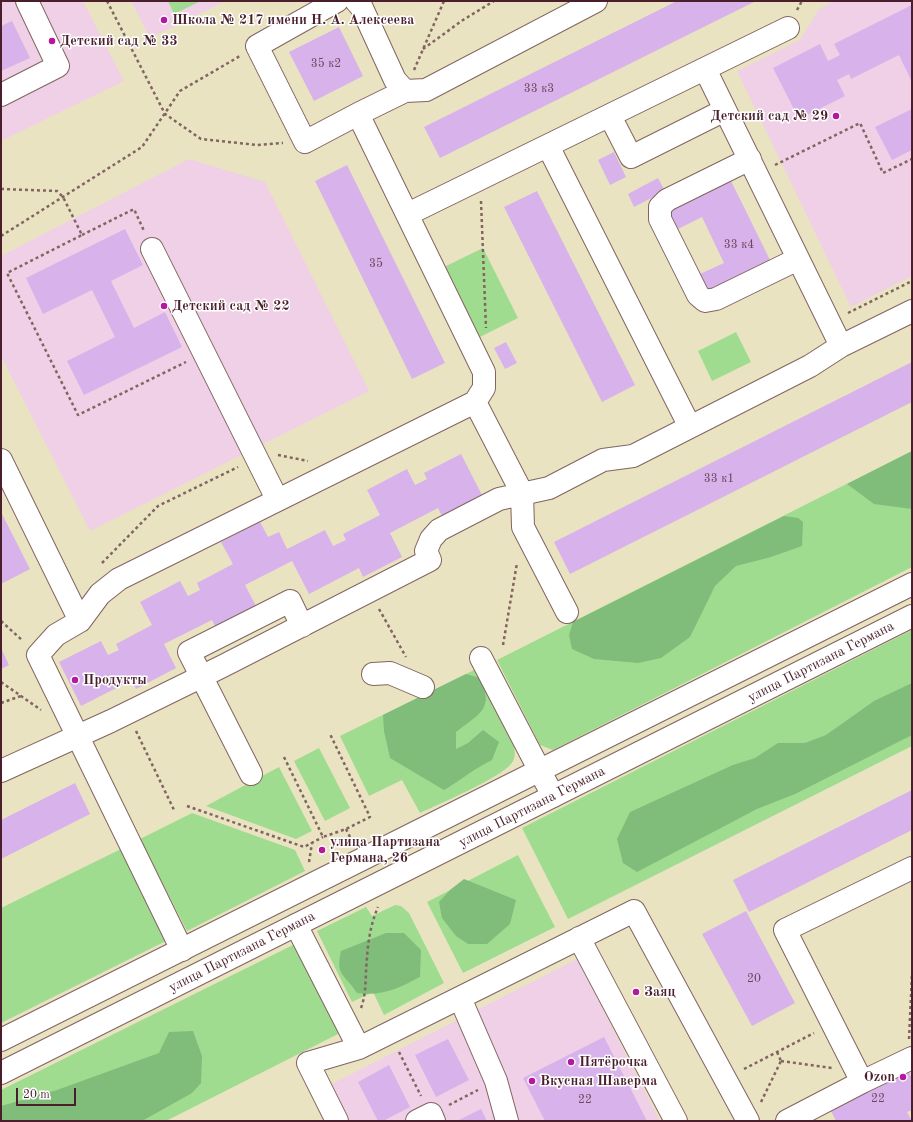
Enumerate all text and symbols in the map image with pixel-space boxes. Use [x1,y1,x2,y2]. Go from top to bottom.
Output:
place label: Школа № 217 имени Н. А. Алексеева [172,12,414,28]
marker: Школа № 217 имени Н. А. Алексеева [159,15,169,25]
place label: Детский сад № 33 [60,33,178,49]
marker: Детский сад № 33 [47,36,57,46]
house number: 35 к2 [311,57,341,71]
house number: 33 к3 [524,82,554,96]
place label: Детский сад № 29 [710,108,828,124]
marker: Детский сад № 29 [831,111,841,121]
house number: 33 к4 [724,238,754,252]
house number: 35 [369,257,383,271]
place label: Детский сад № 22 [172,298,290,314]
marker: Детский сад № 22 [159,301,169,311]
house number: 33 к1 [704,472,734,486]
street label: улица Партизана Германа [745,618,897,706]
place label: Продукты [83,672,147,688]
marker: Продукты [70,675,80,685]
street label: улица Партизана Германа [456,763,608,851]
place label: улица Партизана Германа, 26 [330,834,440,866]
marker: улица Партизана Германа, 26 [317,845,327,855]
street label: улица Партизана Германа [166,908,318,996]
house number: 20 [747,972,761,986]
place label: Заяц [644,984,676,1000]
marker: Заяц [631,987,641,997]
place label: Пятёрочка [579,1054,648,1070]
marker: Пятёрочка [566,1057,576,1067]
place label: Ozon [864,1069,895,1085]
marker: Ozon [898,1072,908,1082]
place label: Вкусная Шаверма [540,1073,657,1089]
marker: Вкусная Шаверма [527,1076,537,1086]
scale bar [18,1080,78,1106]
text: 20 m [23,1089,50,1101]
house number: 22 [871,1092,885,1106]
house number: 22 [578,1093,592,1107]

